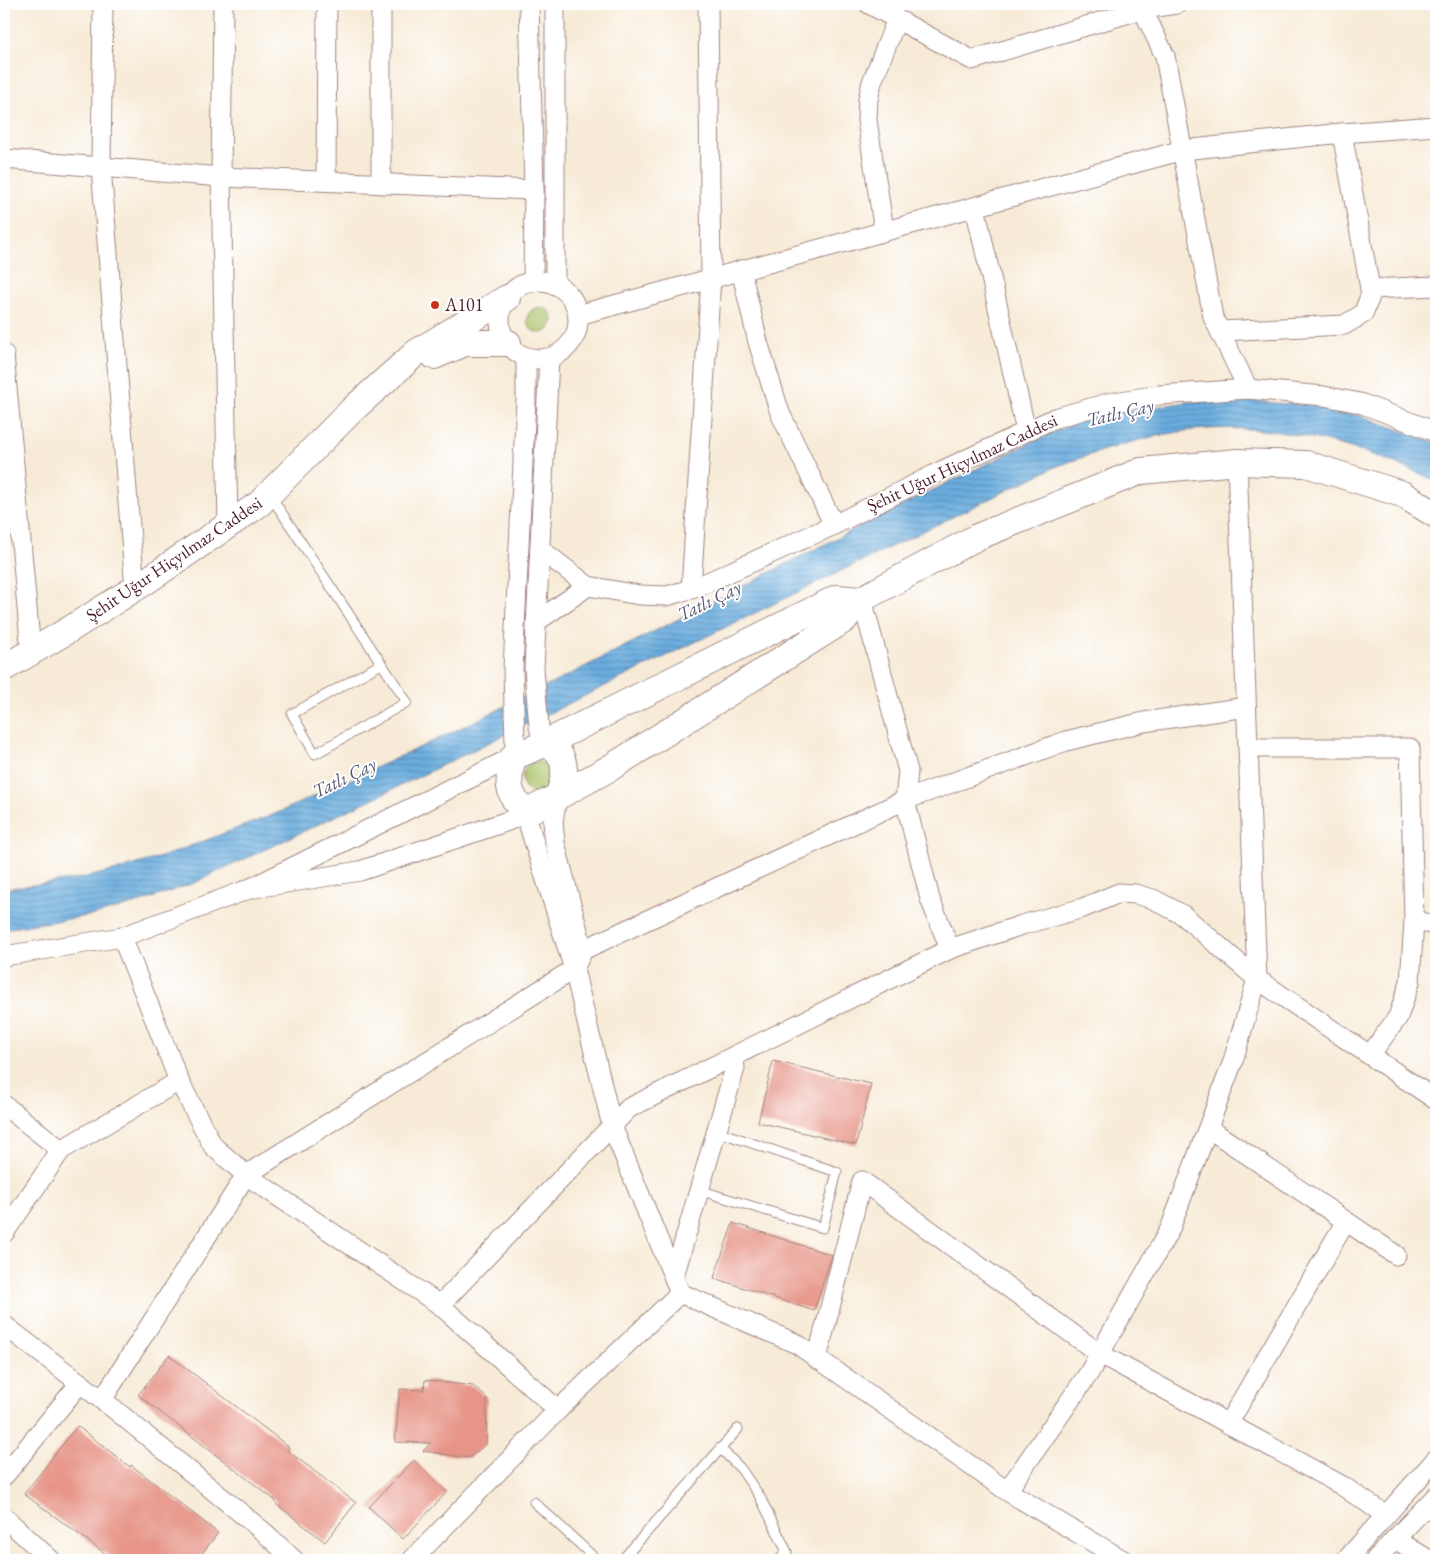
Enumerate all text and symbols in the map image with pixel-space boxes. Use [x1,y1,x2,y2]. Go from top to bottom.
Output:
place label: A101 [444,293,483,316]
marker: A101 [429,299,441,311]
water label: Tatlı Çay [1084,393,1156,432]
street label: Şehit Uğur Hiçyılmaz Caddesi [863,408,1061,517]
street label: Şehit Uğur Hiçyılmaz Caddesi [81,491,267,626]
water label: Tatlı Çay [673,574,746,627]
water label: Tatlı Çay [308,751,381,804]

